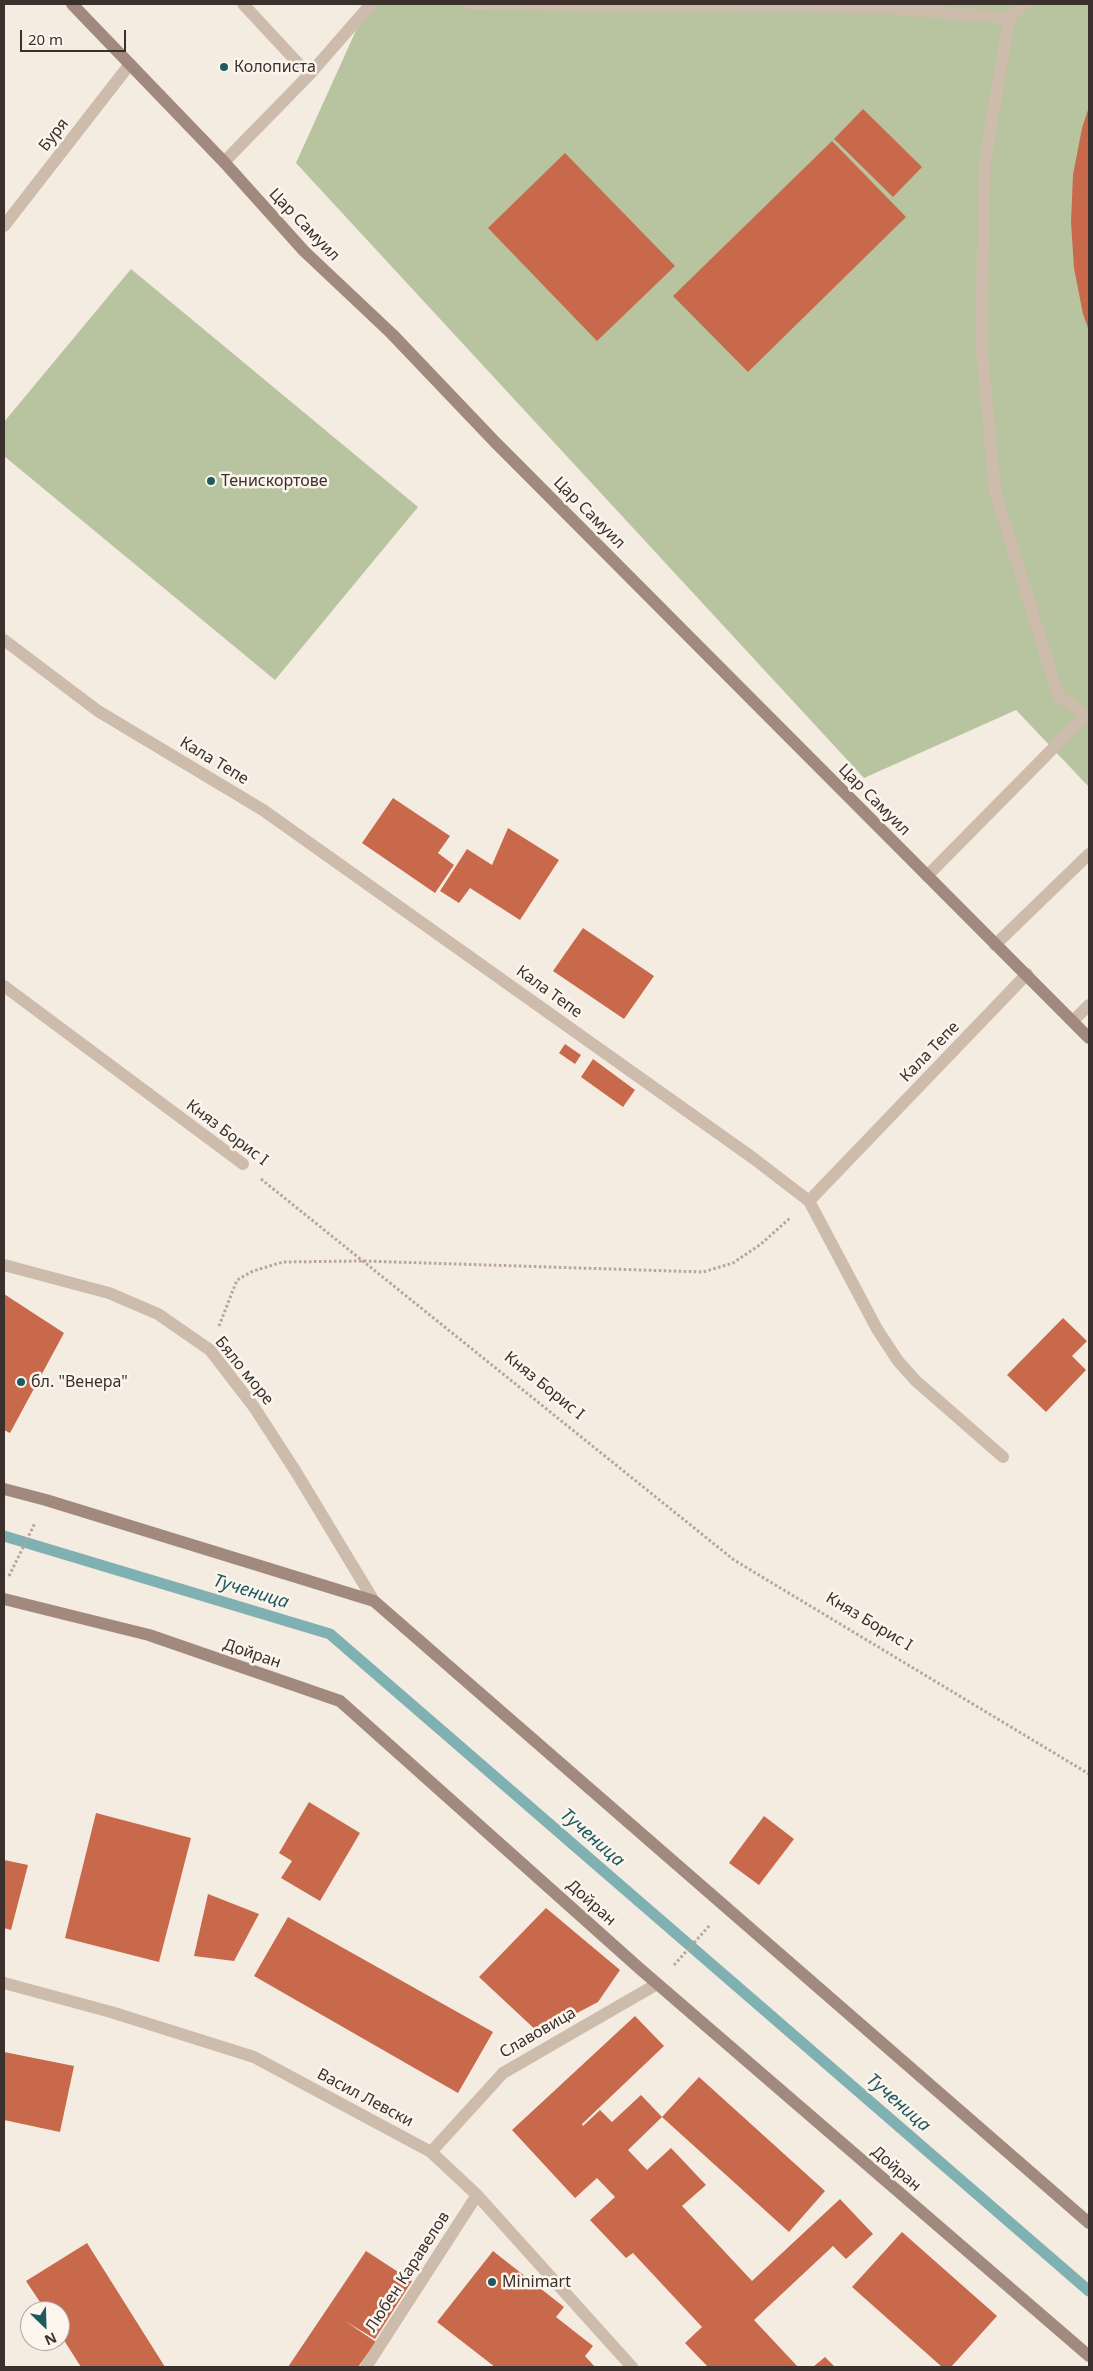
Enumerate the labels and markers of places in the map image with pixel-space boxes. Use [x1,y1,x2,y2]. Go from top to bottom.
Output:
place label: Колописта [234,57,316,77]
marker: Колописта [218,61,230,73]
place label: Тенискортове [221,471,328,491]
marker: Тенискортове [205,475,217,487]
place label: бл. "Венера" [31,1372,128,1392]
marker: бл. "Венера" [15,1376,27,1388]
place label: Minimart [502,2272,571,2292]
marker: Minimart [486,2276,498,2288]

